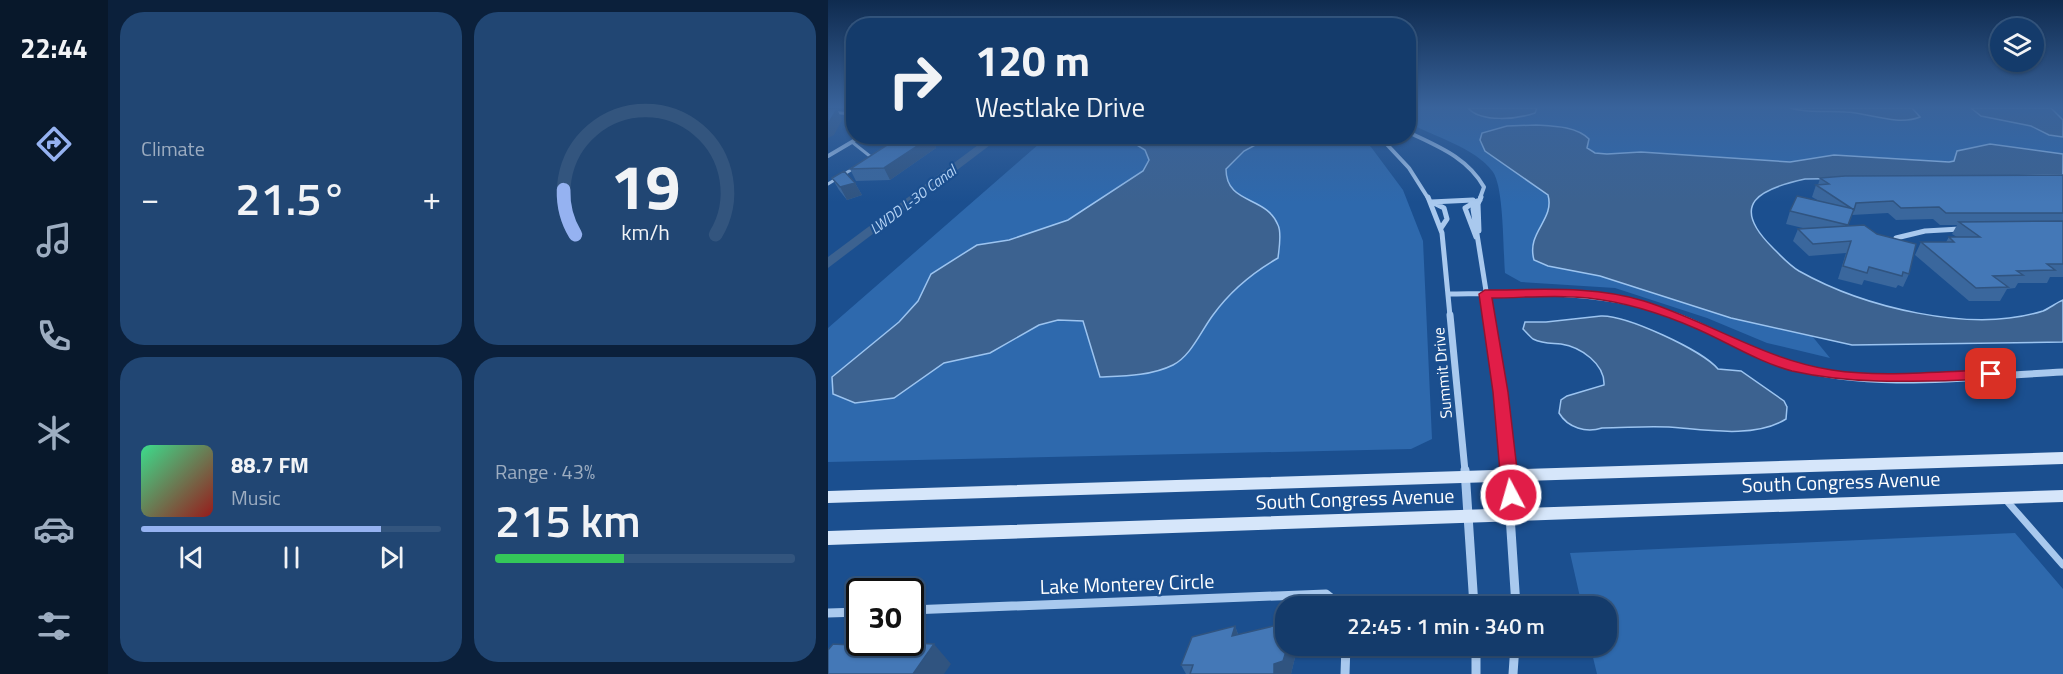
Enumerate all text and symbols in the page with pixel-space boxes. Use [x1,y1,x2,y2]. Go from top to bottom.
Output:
map controls [1990,18,2044,72]
button: layers [1990,18,2044,72]
text: 22:44 [20,27,88,68]
text: 120 m [975,28,1090,92]
icon: right [876,42,954,120]
text: Westlake Drive [975,86,1145,127]
icon: directions [33,123,75,165]
text: Climate [141,133,205,164]
text: 19 [610,138,680,233]
water label: LWDD L-30 Canal [864,158,962,240]
text: 21.5° [235,164,347,232]
text: − [141,173,159,223]
text: + [423,173,441,223]
text: km/h [621,217,669,249]
icon: music [33,219,75,261]
icon: phone [33,315,75,357]
street label: Summit Drive [1426,326,1458,420]
pin [1965,348,2016,399]
icon: arrive [1974,357,2007,390]
icon: climate [33,412,75,454]
text: 88.7 FM [231,448,309,482]
text: Range · 43% [495,456,595,487]
position arrow [1479,463,1543,527]
street label: South Congress Avenue [1741,463,1941,500]
street label: South Congress Avenue [1255,480,1455,517]
text: Music [231,482,281,513]
text: 215 km [495,486,641,554]
icon: car [33,508,75,550]
icon: previous [175,541,208,574]
icon: pause [275,541,308,574]
icon: next [375,541,408,574]
street label: Lake Monterey Circle [1039,565,1215,602]
speed limit sign: 30 [846,578,924,656]
icon: filters [33,605,75,647]
text: 22:45 · 1 min · 340 m [1347,609,1545,643]

